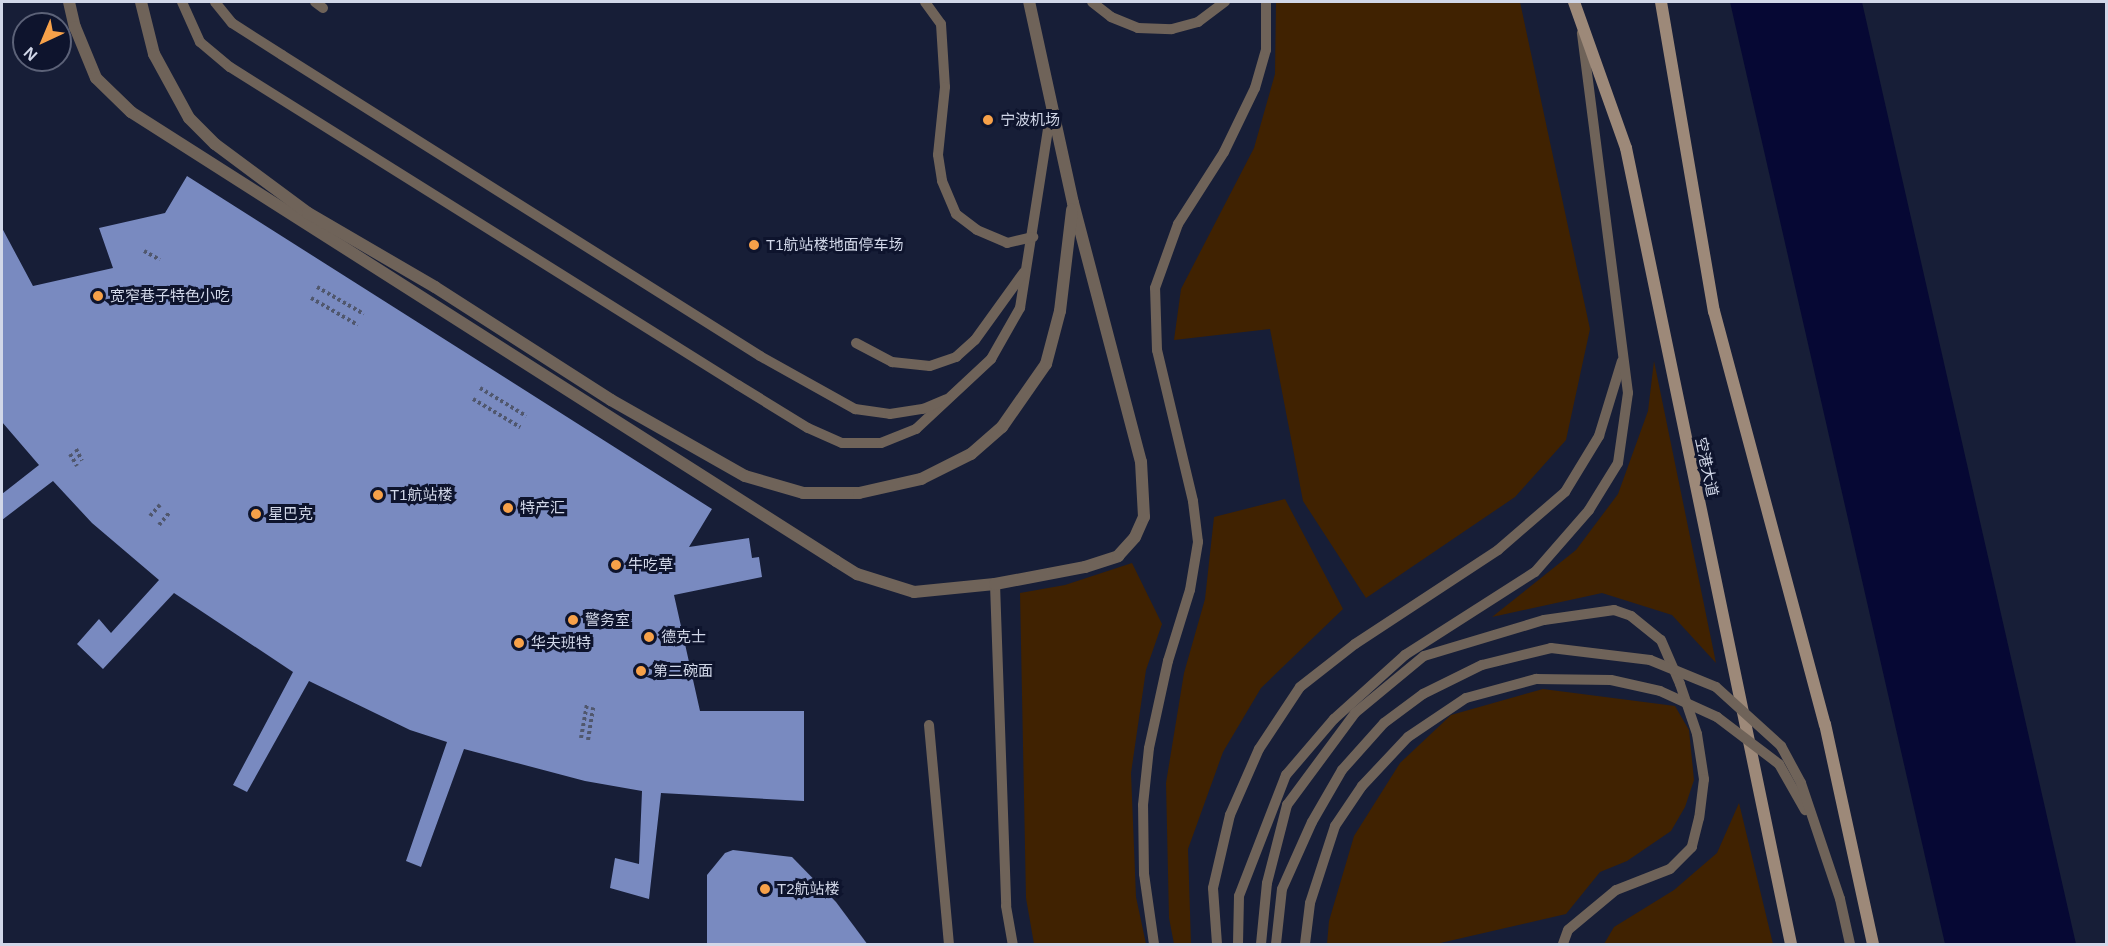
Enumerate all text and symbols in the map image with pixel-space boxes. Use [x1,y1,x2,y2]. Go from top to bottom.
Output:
north arrow [12,12,72,72]
text: N [20,44,41,64]
place label: 宁波机场 [1000,111,1060,129]
marker: 宁波机场 [981,113,995,127]
place label: T1航站楼地面停车场 [766,236,904,254]
marker: T1航站楼地面停车场 [747,238,761,252]
place label: 宽窄巷子特色小吃 [110,287,230,305]
marker: 宽窄巷子特色小吃 [91,289,105,303]
street label: 空港大道 [1692,436,1722,498]
place label: T1航站楼 [390,486,453,504]
marker: T1航站楼 [371,488,385,502]
place label: 特产汇 [520,499,565,517]
marker: 特产汇 [501,501,515,515]
place label: 星巴克 [268,505,313,523]
marker: 星巴克 [249,507,263,521]
place label: 牛吃草 [628,556,673,574]
marker: 牛吃草 [609,558,623,572]
place label: 警务室 [585,611,630,629]
marker: 警务室 [566,613,580,627]
place label: 德克士 [661,628,706,646]
marker: 德克士 [642,630,656,644]
place label: 华夫班特 [531,634,591,652]
marker: 华夫班特 [512,636,526,650]
place label: 第二碗面 [653,662,713,680]
marker: 第二碗面 [634,664,648,678]
place label: T2航站楼 [777,880,840,898]
marker: T2航站楼 [758,882,772,896]

